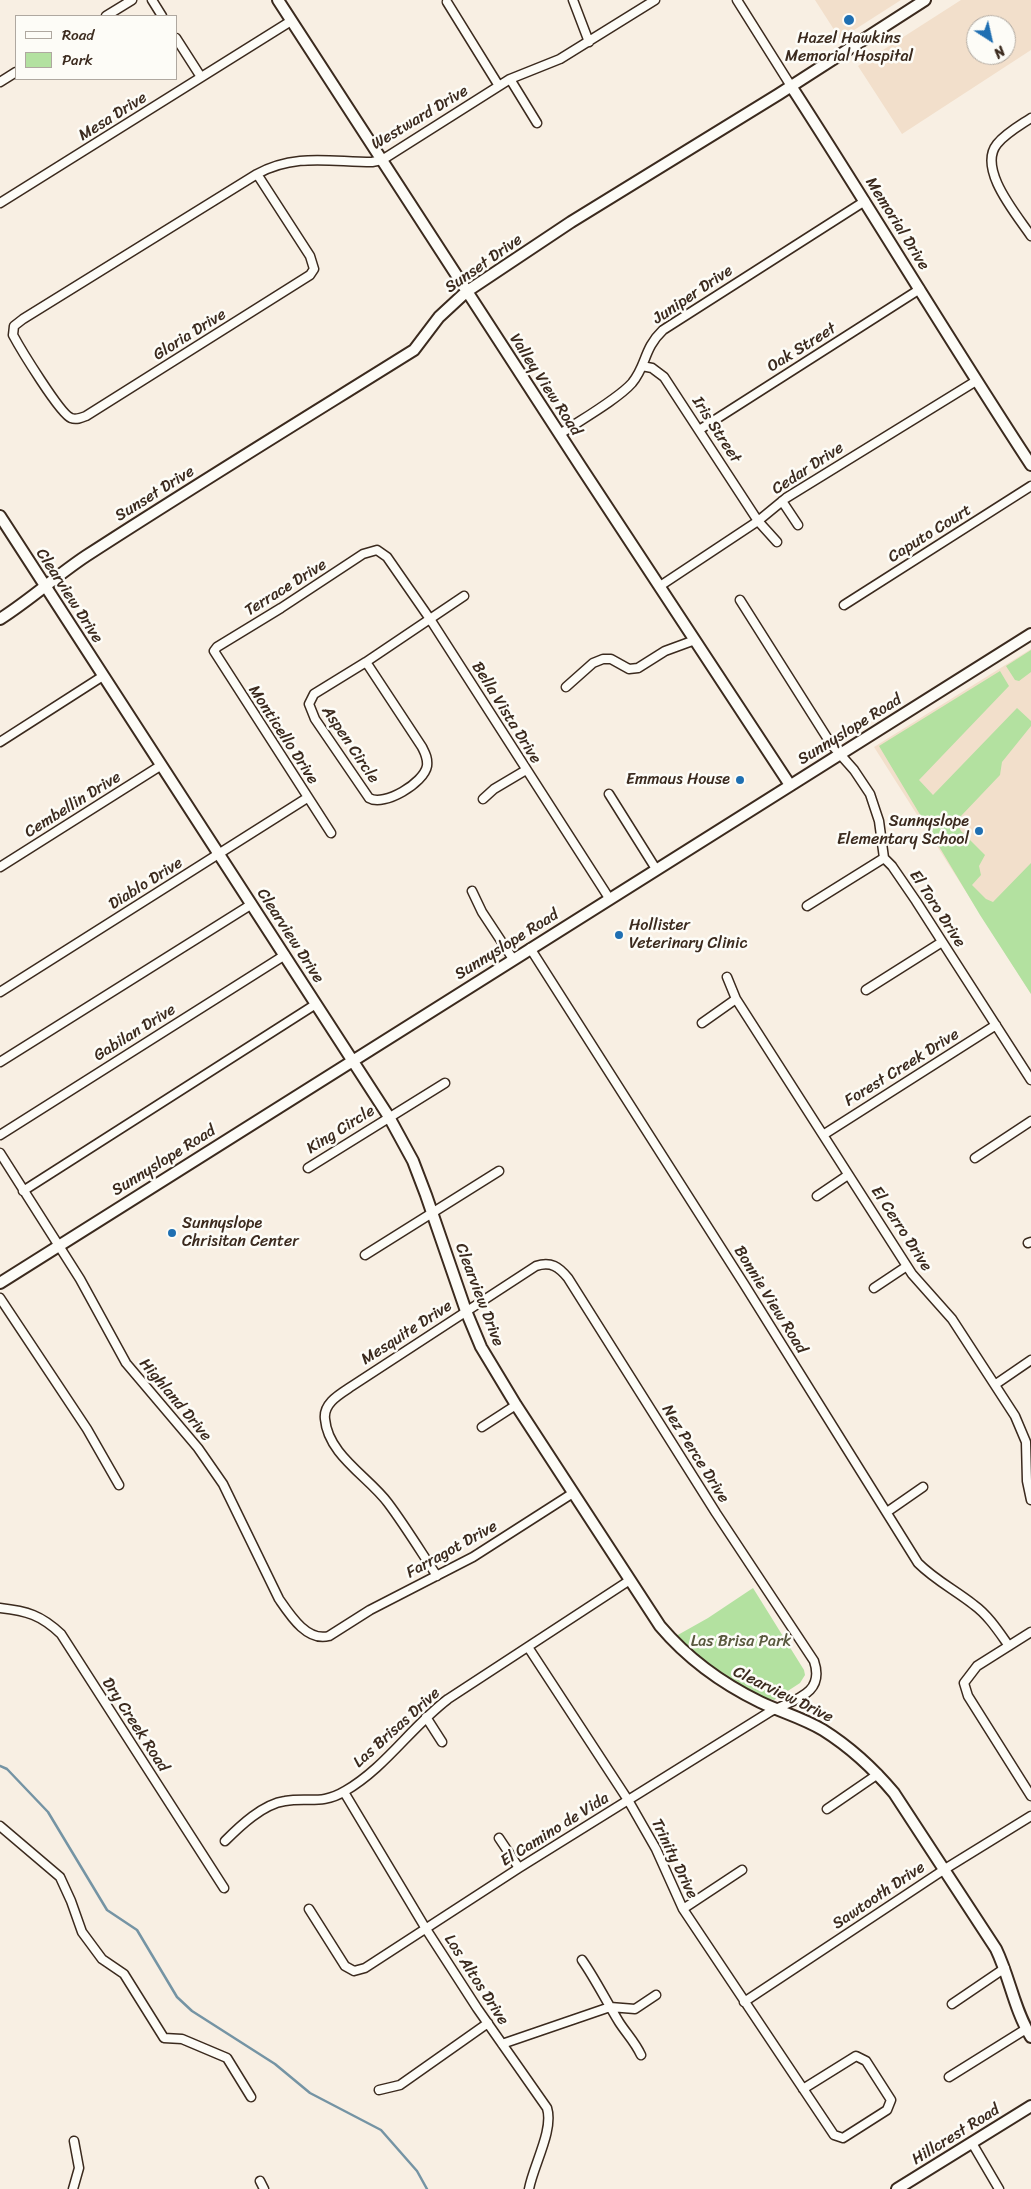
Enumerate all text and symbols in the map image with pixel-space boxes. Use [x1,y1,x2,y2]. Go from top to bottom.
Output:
marker: Hazel Hawkins Memorial Hospital [842,13,856,27]
legend [15,15,178,80]
north arrow [966,15,1016,65]
text: Road [62,22,94,48]
place label: Hazel Hawkins Memorial Hospital [785,29,913,67]
text: N [988,39,1010,65]
text: Park [62,47,93,73]
street label: Westward Drive [368,82,472,154]
street label: Mesa Drive [75,88,151,146]
street label: Memorial Drive [861,174,933,274]
street label: Sunset Drive [442,230,526,298]
street label: Juniper Drive [649,261,737,329]
street label: Gloria Drive [150,305,230,365]
street label: Oak Street [764,319,840,377]
street label: Valley View Road [505,330,585,440]
street label: Iris Street [687,393,745,467]
street label: Cedar Drive [769,439,847,499]
street label: Sunset Drive [112,462,198,526]
street label: Caputo Court [885,501,975,567]
street label: Clearview Drive [31,545,107,647]
street label: Terrace Drive [242,555,330,621]
street label: Bella Vista Drive [467,659,545,767]
street label: Monticello Drive [244,682,322,788]
street label: Sunnyslope Road [795,690,905,770]
street label: Aspen Circle [317,703,383,787]
street label: Cembellin Drive [21,768,125,842]
place label: Emmaus House [626,770,730,790]
marker: Emmaus House [734,774,746,786]
place label: Sunnyslope Elementary School [837,812,969,850]
marker: Sunnyslope Elementary School [973,825,985,837]
street label: Diablo Drive [105,854,187,914]
street label: El Toro Drive [905,867,969,951]
street label: Clearview Drive [252,885,328,987]
street label: Sunnyslope Road [452,905,562,985]
place label: Hollister Veterinary Clinic [629,916,747,954]
marker: Hollister Veterinary Clinic [613,929,625,941]
street label: Gabilan Drive [91,1000,179,1066]
street label: Forest Creek Drive [841,1025,963,1111]
street label: King Circle [303,1102,379,1158]
street label: Sunnyslope Road [109,1121,219,1201]
street label: El Cerro Drive [866,1183,936,1275]
place label: Sunnyslope Chrisitan Center [182,1214,299,1252]
marker: Sunnyslope Chrisitan Center [166,1227,178,1239]
street label: Clearview Drive [451,1241,507,1349]
street label: Bonnie View Road [729,1243,811,1357]
street label: Mesquite Drive [358,1297,456,1369]
street label: Highland Drive [135,1355,215,1445]
street label: Nez Perce Drive [657,1401,733,1507]
street label: Farragot Drive [403,1517,501,1583]
park label: Las Brisa Park [691,1632,791,1652]
street label: Clearview Drive [730,1663,836,1727]
street label: Dry Creek Road [97,1674,173,1776]
street label: Las Brisas Drive [350,1684,444,1772]
street label: El Camino de Vida [497,1789,613,1871]
street label: Trinity Drive [646,1816,702,1902]
street label: Sawtooth Drive [829,1858,929,1934]
street label: Los Altos Drive [440,1931,512,2029]
street label: Hillcrest Road [909,2100,1003,2170]

